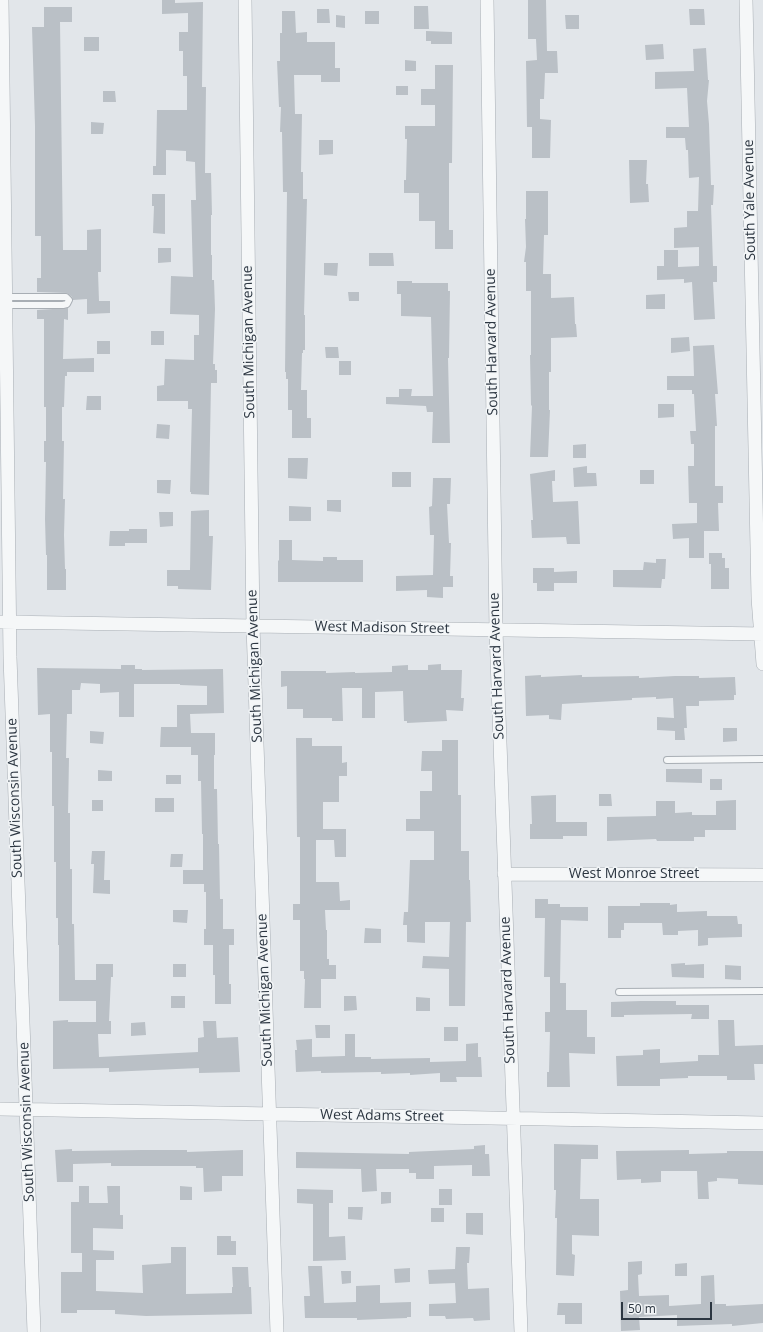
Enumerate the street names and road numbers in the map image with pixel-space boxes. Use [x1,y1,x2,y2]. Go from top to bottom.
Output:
street label: South Yale Avenue [741,139,759,261]
street label: South Michigan Avenue [239,265,259,419]
street label: South Harvard Avenue [482,268,502,416]
street label: South Michigan Avenue [244,589,266,743]
street label: South Harvard Avenue [486,592,508,740]
street label: West Madison Street [314,618,450,638]
street label: South Wisconsin Avenue [4,718,26,878]
street label: West Monroe Street [569,866,699,882]
street label: South Michigan Avenue [254,913,276,1067]
street label: South Harvard Avenue [497,916,519,1064]
street label: South Wisconsin Avenue [16,1042,38,1202]
street label: West Adams Street [320,1107,444,1125]

